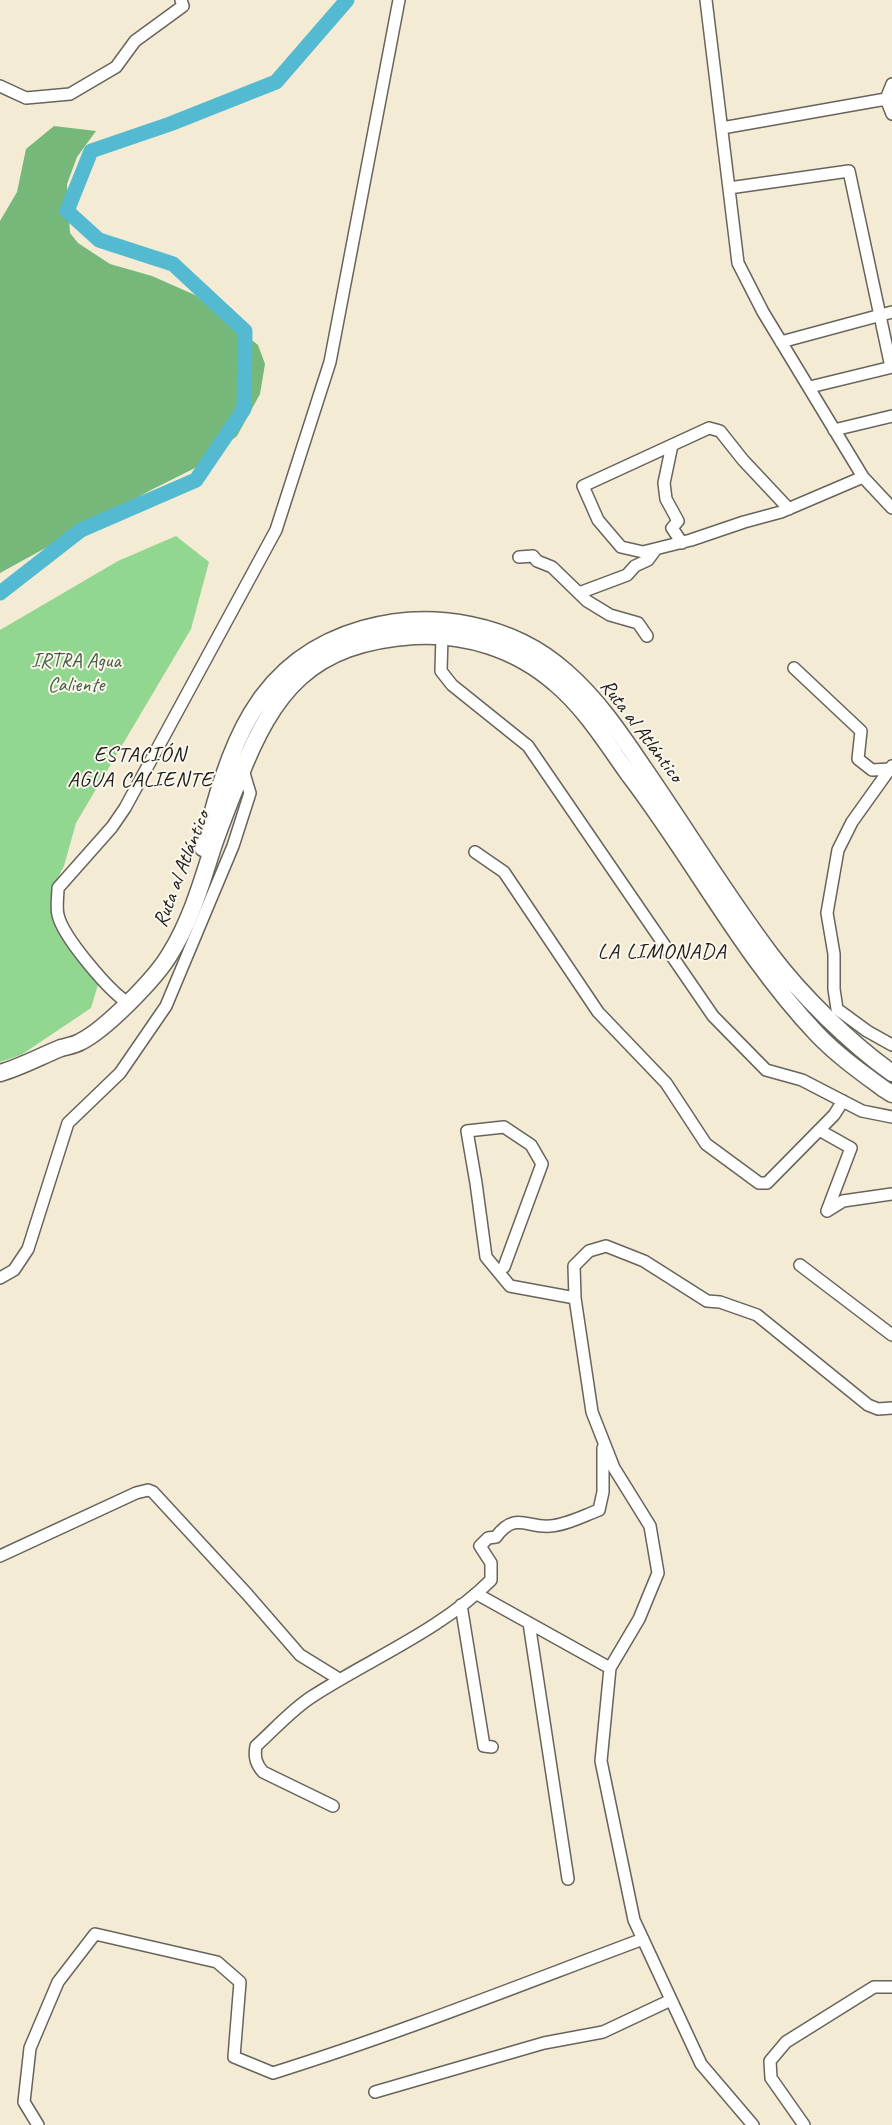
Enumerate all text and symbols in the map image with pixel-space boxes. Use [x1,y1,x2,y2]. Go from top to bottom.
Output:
park label: IRTRA Agua Caliente [31,648,121,698]
street label: Ruta al Atlántico [594,675,688,787]
district label: ESTACIÓN AGUA CALIENTE [66,742,214,794]
street label: Ruta al Atlántico [148,807,216,931]
district label: LA LIMONADA [597,939,727,965]

